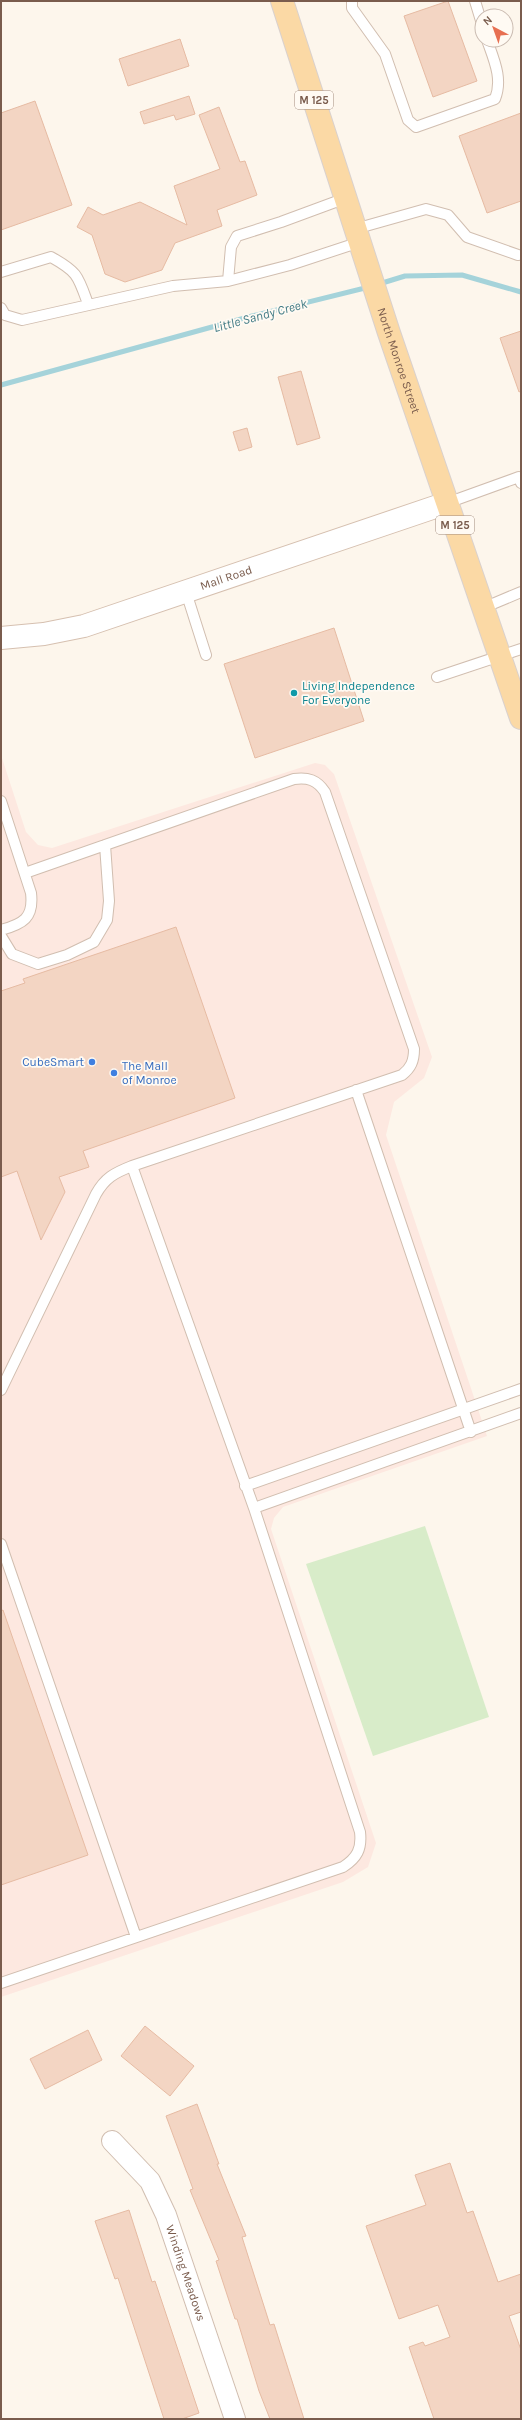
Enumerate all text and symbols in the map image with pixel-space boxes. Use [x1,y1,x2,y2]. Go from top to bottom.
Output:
north arrow [474,8,514,48]
text: N [481,13,495,28]
road number: M 125 [295,91,333,109]
water label: Little Sandy Creek [212,296,309,335]
street label: North Monroe Street [374,306,423,416]
road number: M 125 [436,516,474,534]
street label: Mall Road [198,563,254,593]
place label: Living Independence For Everyone [302,679,415,707]
marker: Living Independence For Everyone [289,688,299,698]
place label: CubeSmart [22,1055,84,1069]
marker: CubeSmart [87,1057,97,1067]
place label: The Mall of Monroe [122,1059,177,1087]
marker: The Mall of Monroe [109,1068,119,1078]
street label: Winding Meadows [163,2223,208,2323]

